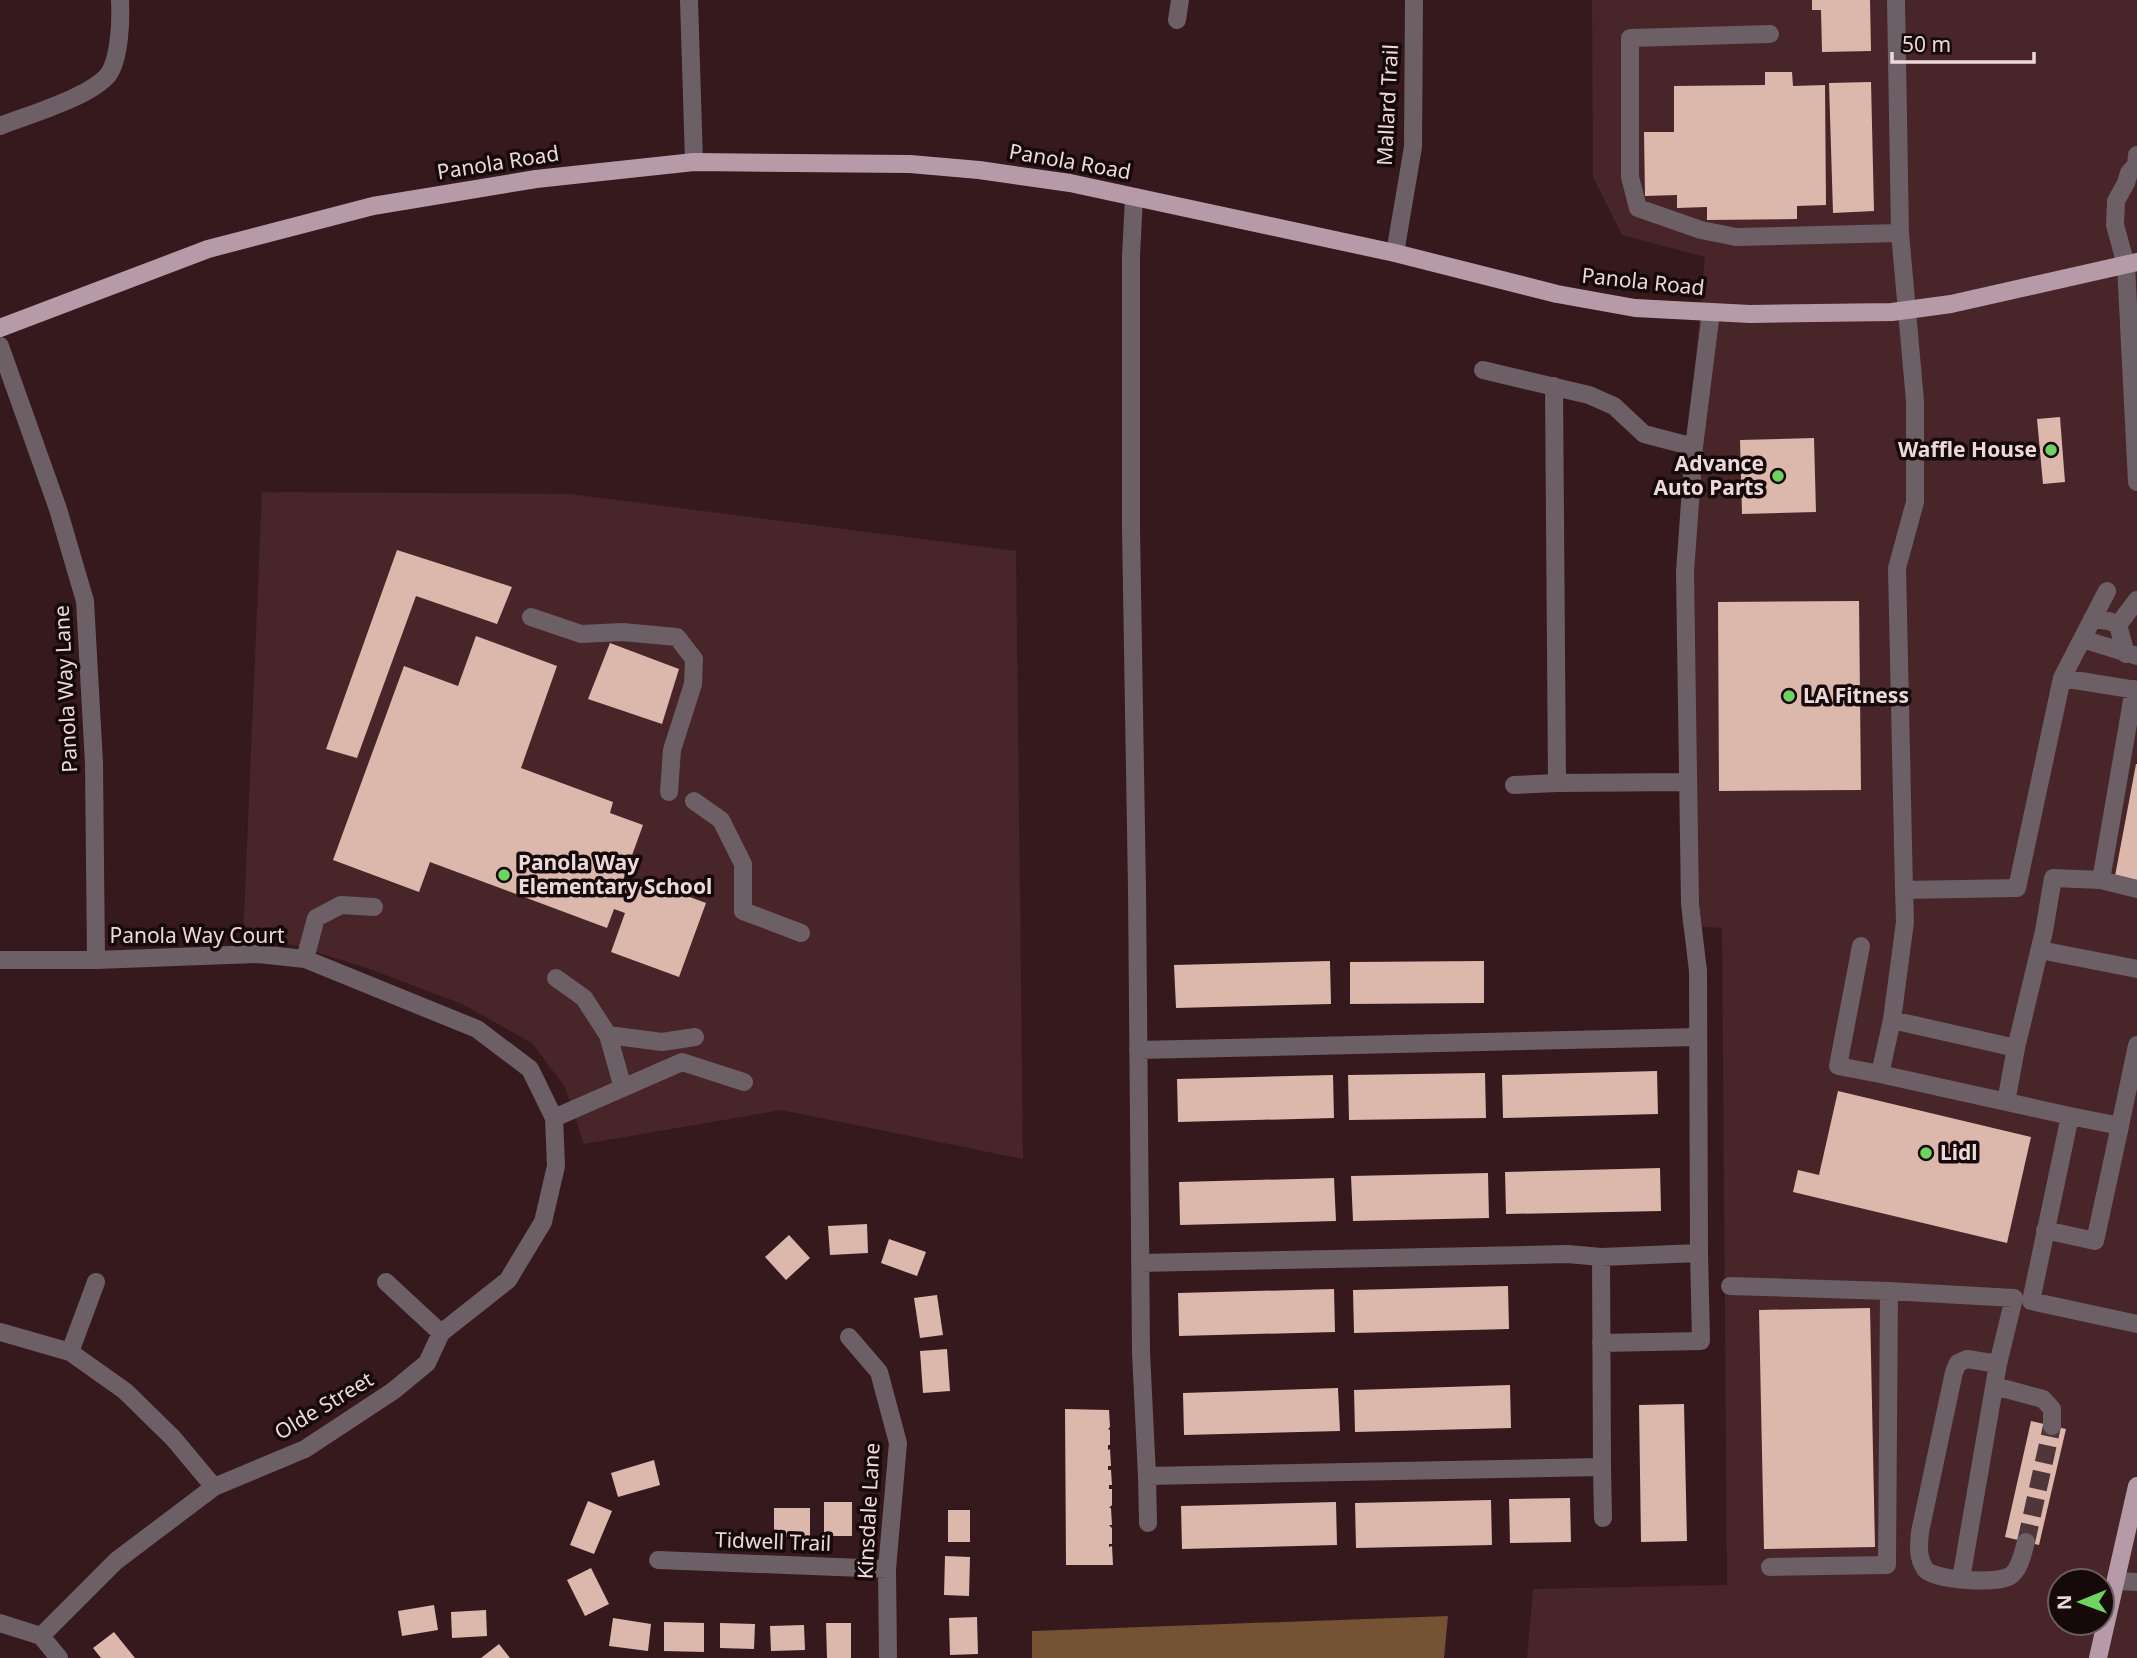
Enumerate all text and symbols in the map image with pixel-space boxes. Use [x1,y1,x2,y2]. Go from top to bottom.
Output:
scale bar [1892,21,2034,65]
text: 50 m [1902,30,1951,58]
street label: Mallard Trail [1370,44,1404,166]
street label: Panola Road [1007,137,1133,186]
street label: Panola Road [435,139,561,185]
street label: Panola Road [1580,261,1706,301]
place label: Waffle House [1898,435,2037,463]
marker: Waffle House [2043,442,2059,458]
place label: Advance Auto Parts [1653,449,1764,501]
marker: Advance Auto Parts [1770,468,1786,484]
street label: Panola Way Lane [47,605,83,773]
place label: LA Fitness [1803,681,1909,709]
marker: LA Fitness [1781,688,1797,704]
place label: Panola Way Elementary School [518,848,712,900]
marker: Panola Way Elementary School [496,867,512,883]
street label: Panola Way Court [109,921,285,949]
place label: Lidl [1940,1138,1978,1166]
marker: Lidl [1918,1145,1934,1161]
street label: Olde Street [269,1364,378,1446]
street label: Kinsdale Lane [850,1442,886,1580]
street label: Tidwell Trail [715,1525,832,1557]
north arrow [2046,1567,2116,1637]
text: N [2051,1594,2077,1610]

